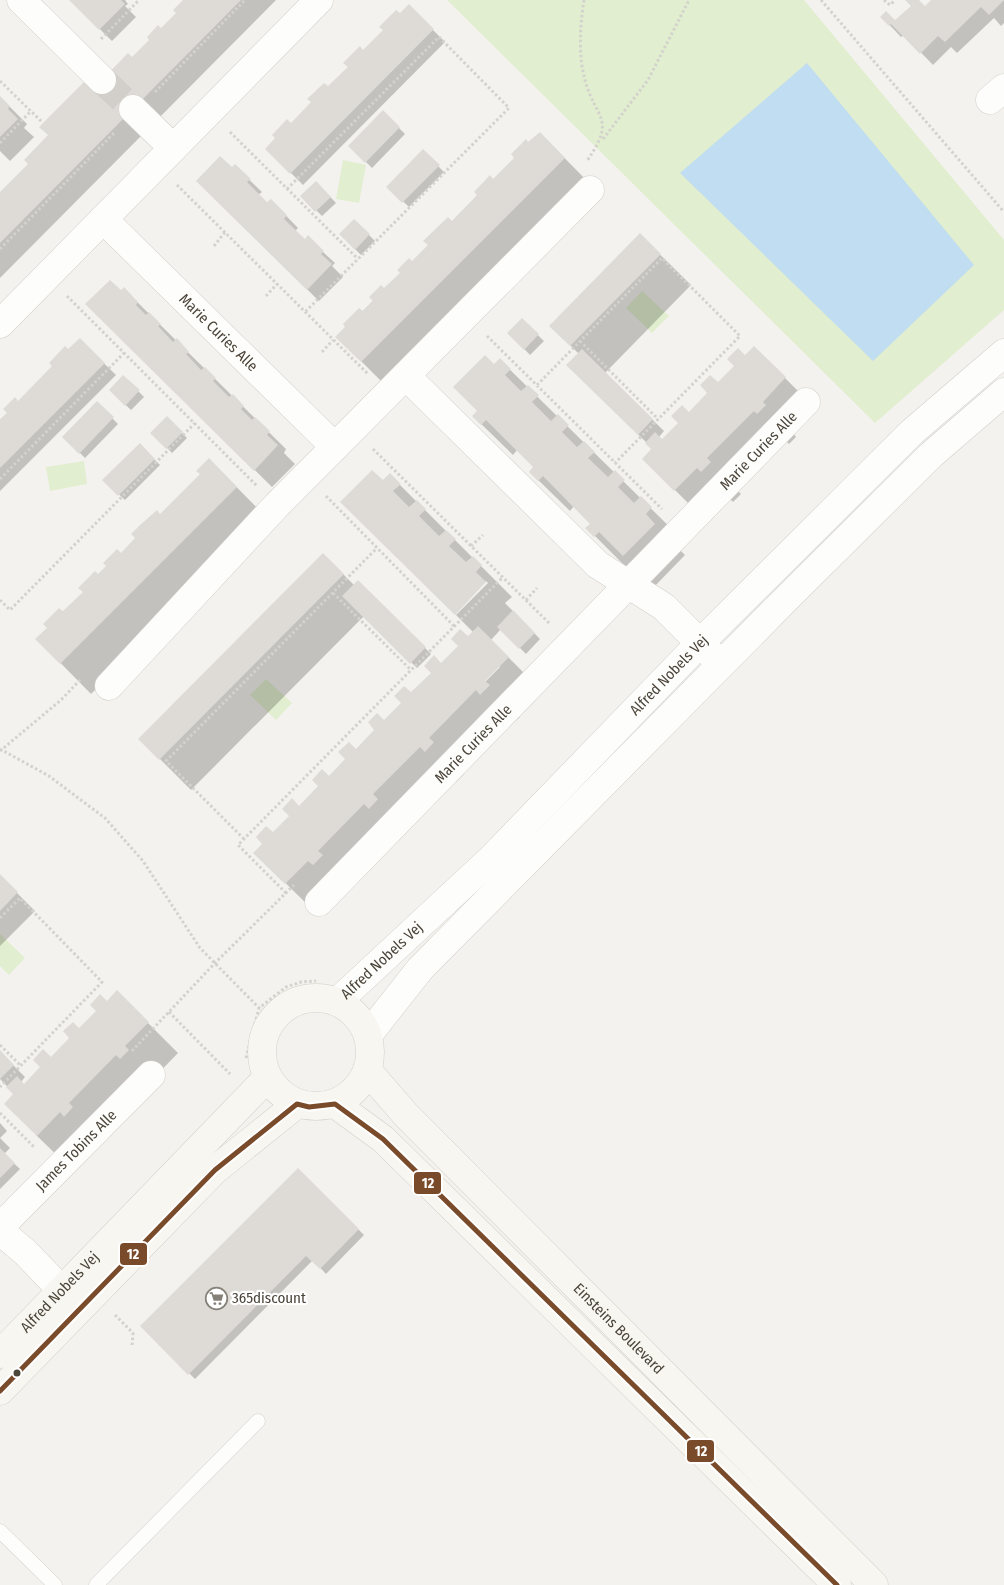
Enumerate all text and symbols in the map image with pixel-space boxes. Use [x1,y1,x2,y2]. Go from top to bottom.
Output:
street label: Marie Curies Alle [176,290,262,375]
street label: Marie Curies Alle [716,408,801,494]
street label: Alfred Nobels Vej [626,631,712,719]
street label: Marie Curies Alle [431,701,516,787]
street label: Alfred Nobels Vej [337,918,426,1003]
street label: James Tobins Alle [32,1106,120,1195]
line badge: 12 [413,1171,442,1195]
text: 12 [422,1175,435,1192]
line badge: 12 [119,1242,148,1266]
text: 12 [127,1246,140,1263]
street label: Alfred Nobels Vej [17,1248,103,1336]
street label: Einsteins Boulevard [570,1279,668,1378]
supermarket icon: 365discount [204,1286,228,1310]
place label: 365discount [232,1289,306,1307]
unlabelled marker [12,1368,22,1378]
line badge: 12 [686,1439,715,1463]
text: 12 [695,1443,708,1460]

